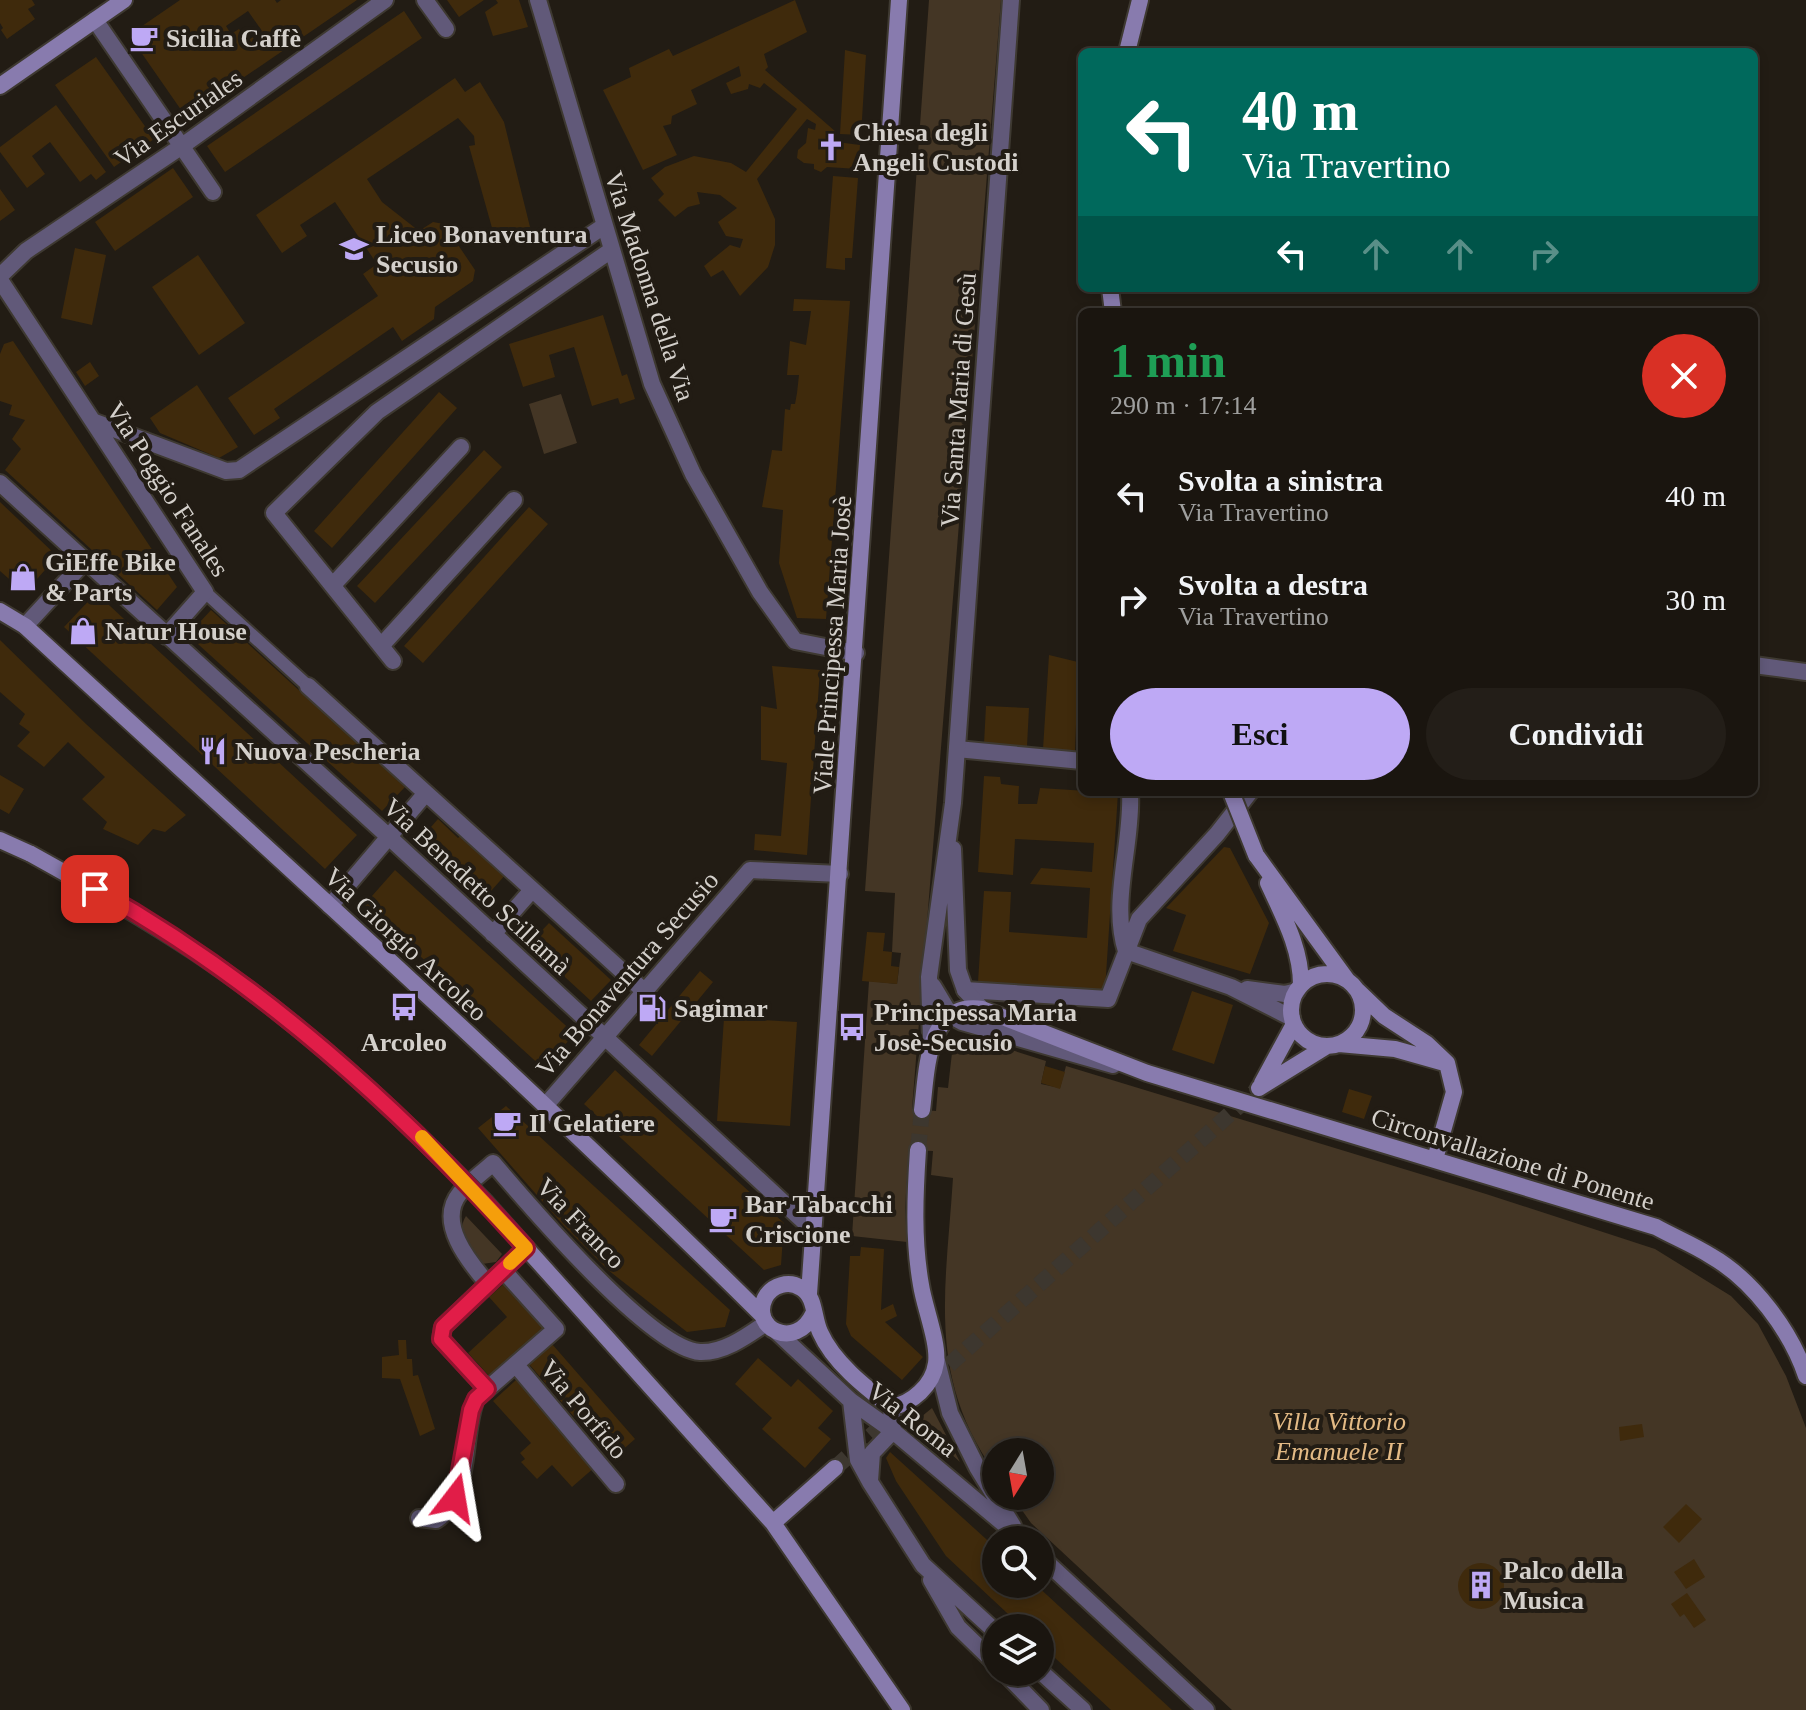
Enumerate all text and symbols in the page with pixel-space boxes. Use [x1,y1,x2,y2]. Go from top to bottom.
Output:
cafe icon: Sicilia Caffè [129,23,159,53]
place label: Sicilia Caffè [166,24,301,53]
street label: Via Escuriales [109,64,248,173]
icon: left [1110,80,1214,184]
text: 40 m [1242,80,1359,142]
place label: Chiesa degli Angeli Custodi [853,118,1018,177]
church icon: Chiesa degli Angeli Custodi [816,132,846,162]
text: Via Travertino [1242,146,1451,186]
street label: Via Madonna della Via [599,168,700,405]
place label: Liceo Bonaventura Secusio [376,220,588,279]
icon: left [1270,232,1314,276]
icon: ahead [1354,232,1398,276]
icon: ahead [1438,232,1482,276]
icon: right [1522,232,1566,276]
school or university icon: Liceo Bonaventura Secusio [339,234,369,264]
street label: Via Santa Maria di Gesù [935,272,982,528]
text: 1 min [1110,334,1226,387]
button: close [1642,334,1726,418]
text: 290 m · 17:14 [1110,391,1257,420]
street label: Via Poggio Fanales [100,397,235,582]
text: Svolta a sinistra [1178,464,1383,497]
icon: left [1110,474,1154,518]
text: 40 m [1665,479,1726,512]
street label: Viale Principessa Maria Josè [808,495,857,795]
text: Via Travertino [1178,498,1329,527]
place label: GiEffe Bike & Parts [45,548,176,607]
shop icon: GiEffe Bike & Parts [8,562,38,592]
text: Svolta a destra [1178,568,1368,601]
icon: right [1110,578,1154,622]
text: 30 m [1665,583,1726,616]
text: Via Travertino [1178,602,1329,631]
shop icon: Natur House [68,616,98,646]
place label: Natur House [105,617,247,646]
button: Esci [1110,688,1410,780]
button: Condividi [1426,688,1726,780]
restaurant icon: Nuova Pescheria [198,736,228,766]
place label: Nuova Pescheria [235,737,421,766]
street label: Via Benedetto Scillamà [377,792,577,981]
pin [61,855,129,923]
street label: Via Giorgio Arcoleo [318,862,493,1027]
street label: Via Bonaventura Secusio [530,866,725,1083]
icon: arrive [73,867,117,911]
bus stop icon: Arcoleo [389,992,419,1022]
fuel station icon: Sagimar [637,993,667,1023]
place label: Sagimar [674,994,768,1023]
place label: Principessa Maria Josè-Secusio [874,998,1077,1057]
bus stop icon: Principessa Maria Josè-Secusio [837,1012,867,1042]
place label: Arcoleo [361,1028,447,1057]
street label: Circonvallazione di Ponente [1368,1103,1658,1216]
cafe icon: Il Gelatiere [492,1108,522,1138]
place label: Il Gelatiere [529,1109,655,1138]
street label: Via Franco [530,1172,631,1275]
place label: Bar Tabacchi Criscione [745,1190,893,1249]
cafe icon: Bar Tabacchi Criscione [708,1204,738,1234]
street label: Via Porfido [534,1354,633,1465]
street label: Via Roma [863,1376,963,1463]
park label: Villa Vittorio Emanuele II [1272,1407,1406,1466]
north arrow [982,1438,1054,1510]
map controls [982,1438,1054,1686]
position arrow [413,1456,497,1540]
button: search [982,1526,1054,1598]
place label: Palco della Musica [1503,1556,1624,1615]
building icon: Palco della Musica [1466,1570,1496,1600]
button: layers [982,1614,1054,1686]

